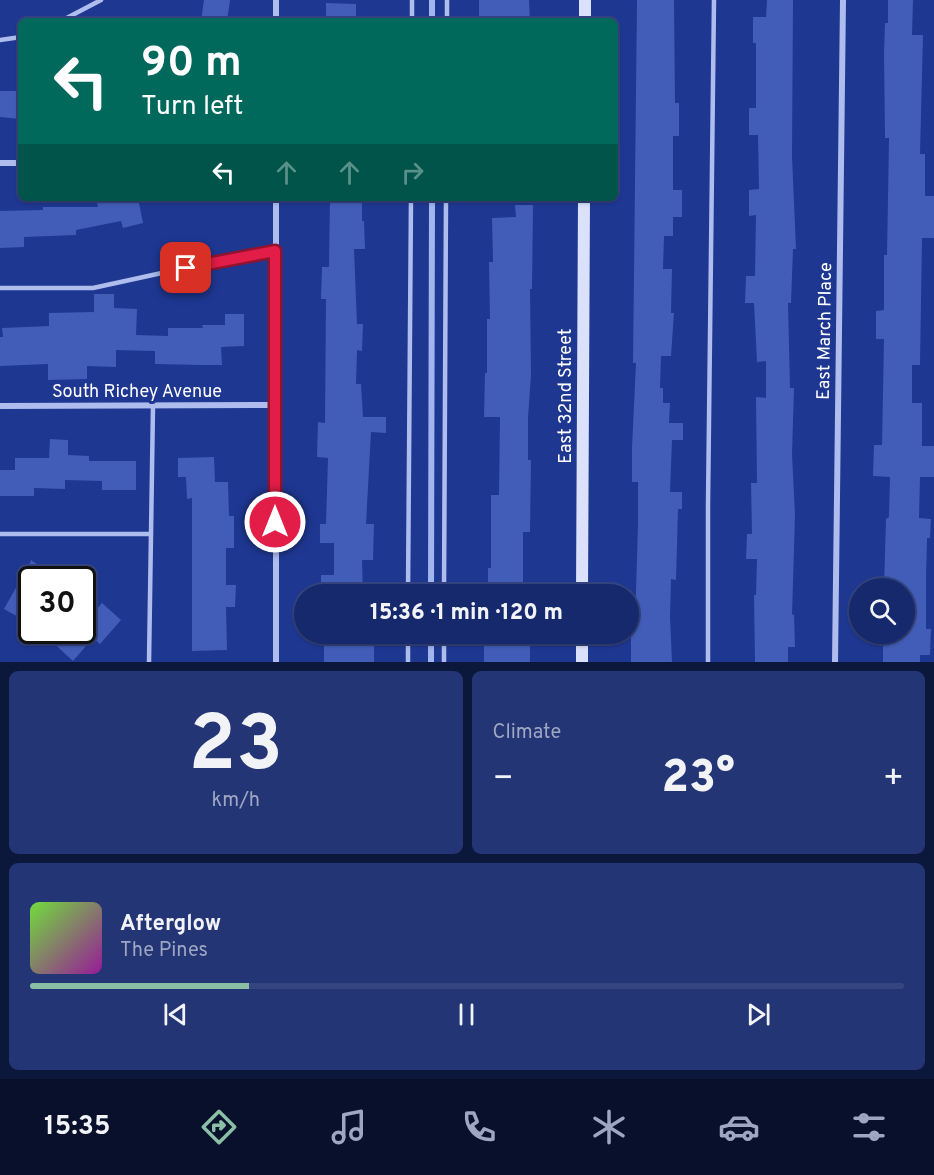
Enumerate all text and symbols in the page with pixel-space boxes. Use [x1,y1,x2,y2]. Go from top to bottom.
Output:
text: 90 m [141,38,242,91]
icon: left [42,42,120,120]
text: Turn left [141,90,243,124]
icon: left [207,156,240,189]
icon: ahead [270,156,303,189]
icon: ahead [333,156,366,189]
icon: right [396,156,429,189]
pin [160,242,211,293]
icon: arrive [169,251,202,284]
street label: East March Place [813,262,838,400]
street label: East 32nd Street [555,328,578,464]
street label: South Richey Avenue [52,381,222,404]
position arrow [243,490,307,554]
speed limit sign: 30 [18,566,96,644]
map controls [849,578,915,644]
button: search [849,578,915,644]
text: 15:36 · 1 min · 120 m [370,600,563,627]
text: 23 [189,699,283,798]
text: Climate [493,720,561,746]
text: 23° [662,751,735,808]
text: − [493,759,514,801]
text: + [883,759,904,801]
text: km/h [211,788,260,814]
text: Afterglow [120,911,221,938]
text: The Pines [120,938,208,964]
icon: previous [159,998,192,1031]
icon: pause [450,998,483,1031]
icon: next [742,998,775,1031]
icon: directions [198,1106,240,1148]
icon: music [328,1106,370,1148]
icon: phone [458,1106,500,1148]
icon: climate [588,1106,630,1148]
icon: car [718,1106,760,1148]
icon: filters [848,1106,890,1148]
text: 15:35 [44,1110,111,1144]

